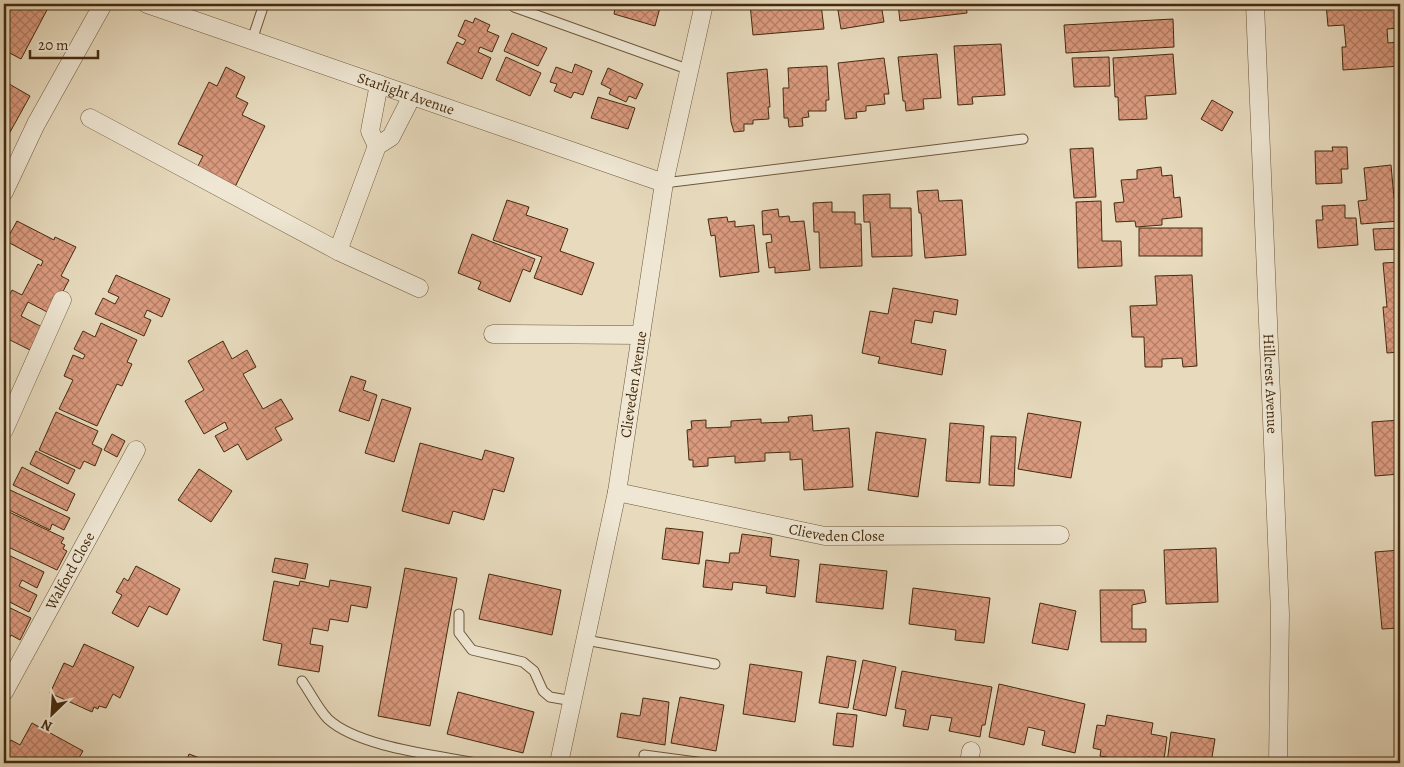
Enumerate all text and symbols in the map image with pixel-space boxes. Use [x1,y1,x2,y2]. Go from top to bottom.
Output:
scale bar [30,28,98,60]
text: 20 m [38,35,69,55]
street label: Starlight Avenue [355,68,458,120]
street label: Clieveden Avenue [615,329,651,439]
street label: Hillcrest Avenue [1259,333,1283,434]
street label: Clieveden Close [787,519,885,546]
street label: Walford Close [40,528,99,614]
north arrow [28,690,78,740]
text: N [38,715,55,736]

